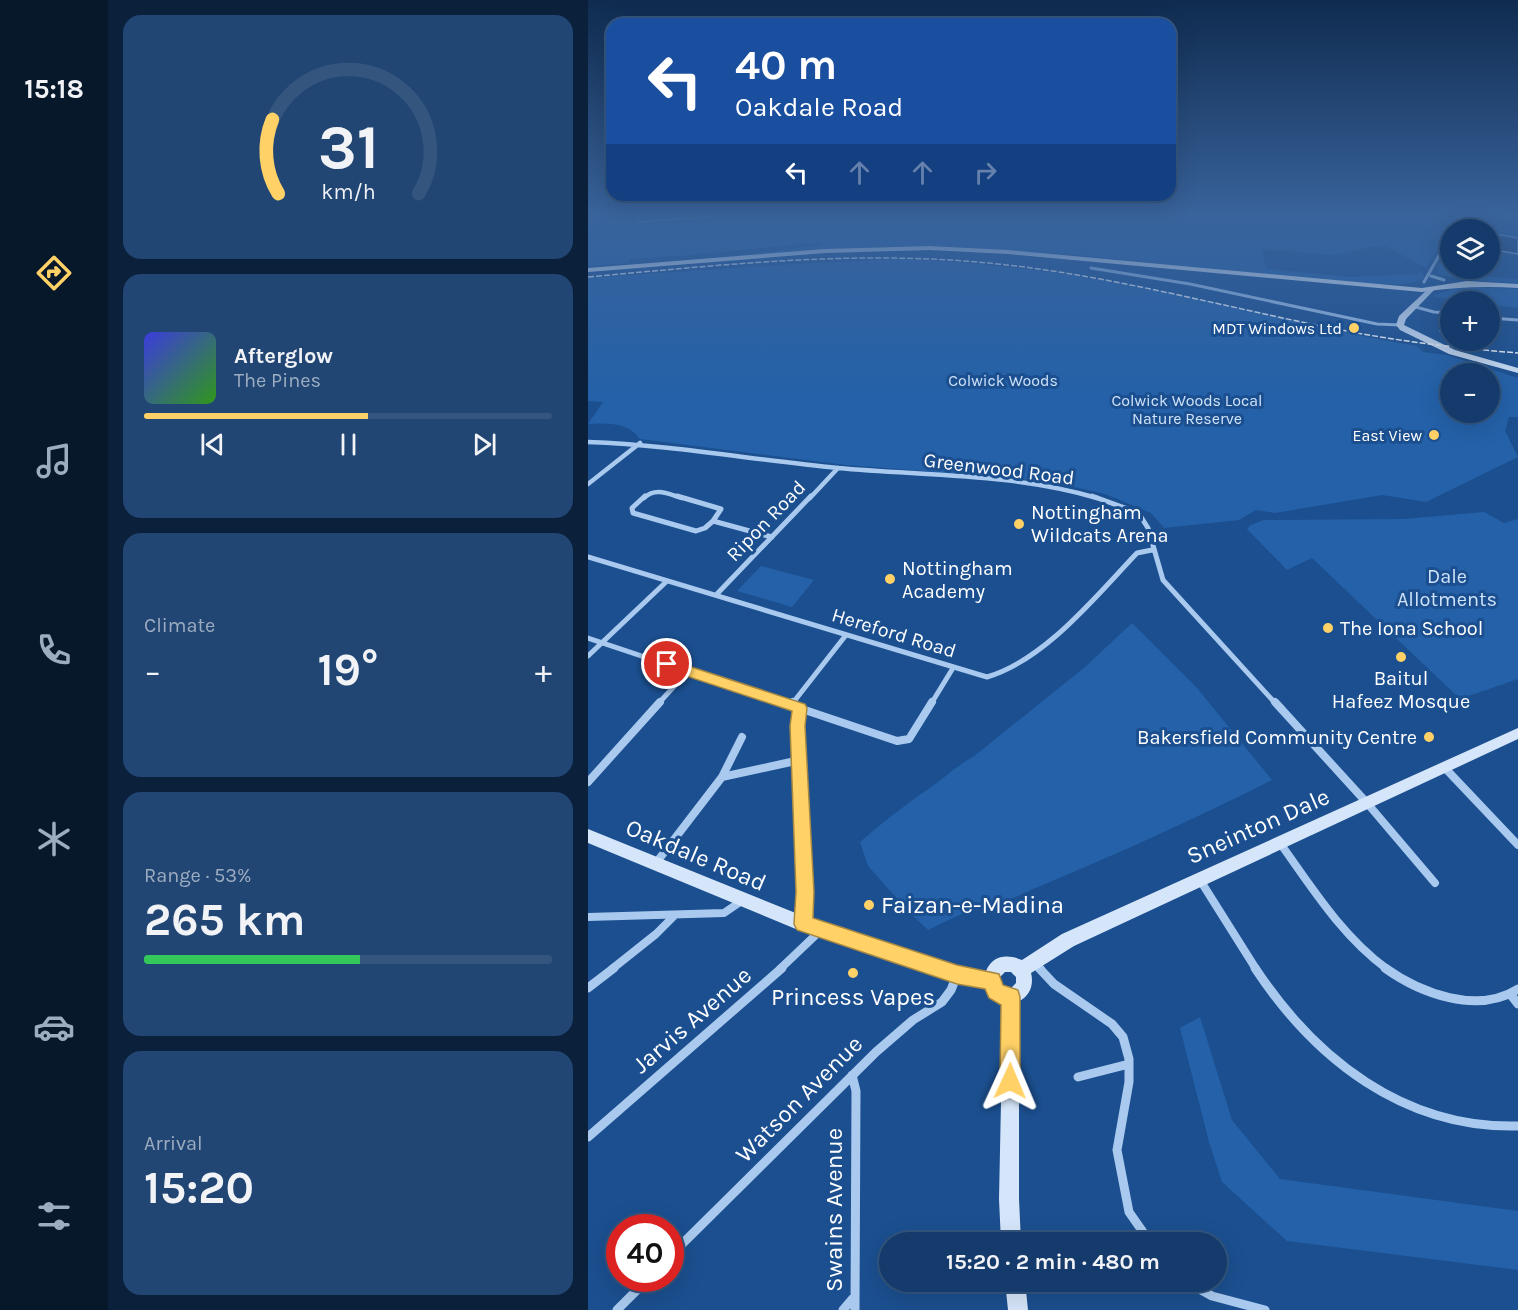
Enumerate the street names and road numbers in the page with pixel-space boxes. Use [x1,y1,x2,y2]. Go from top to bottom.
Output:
street label: Greenwood Road [922,448,1076,490]
street label: Ripon Road [722,476,810,566]
street label: Hereford Road [829,603,959,663]
street label: Sneinton Dale [1182,782,1334,870]
street label: Oakdale Road [622,813,770,897]
street label: Jarvis Avenue [627,961,757,1079]
street label: Watson Avenue [730,1030,868,1168]
street label: Swains Avenue [820,1128,848,1292]

